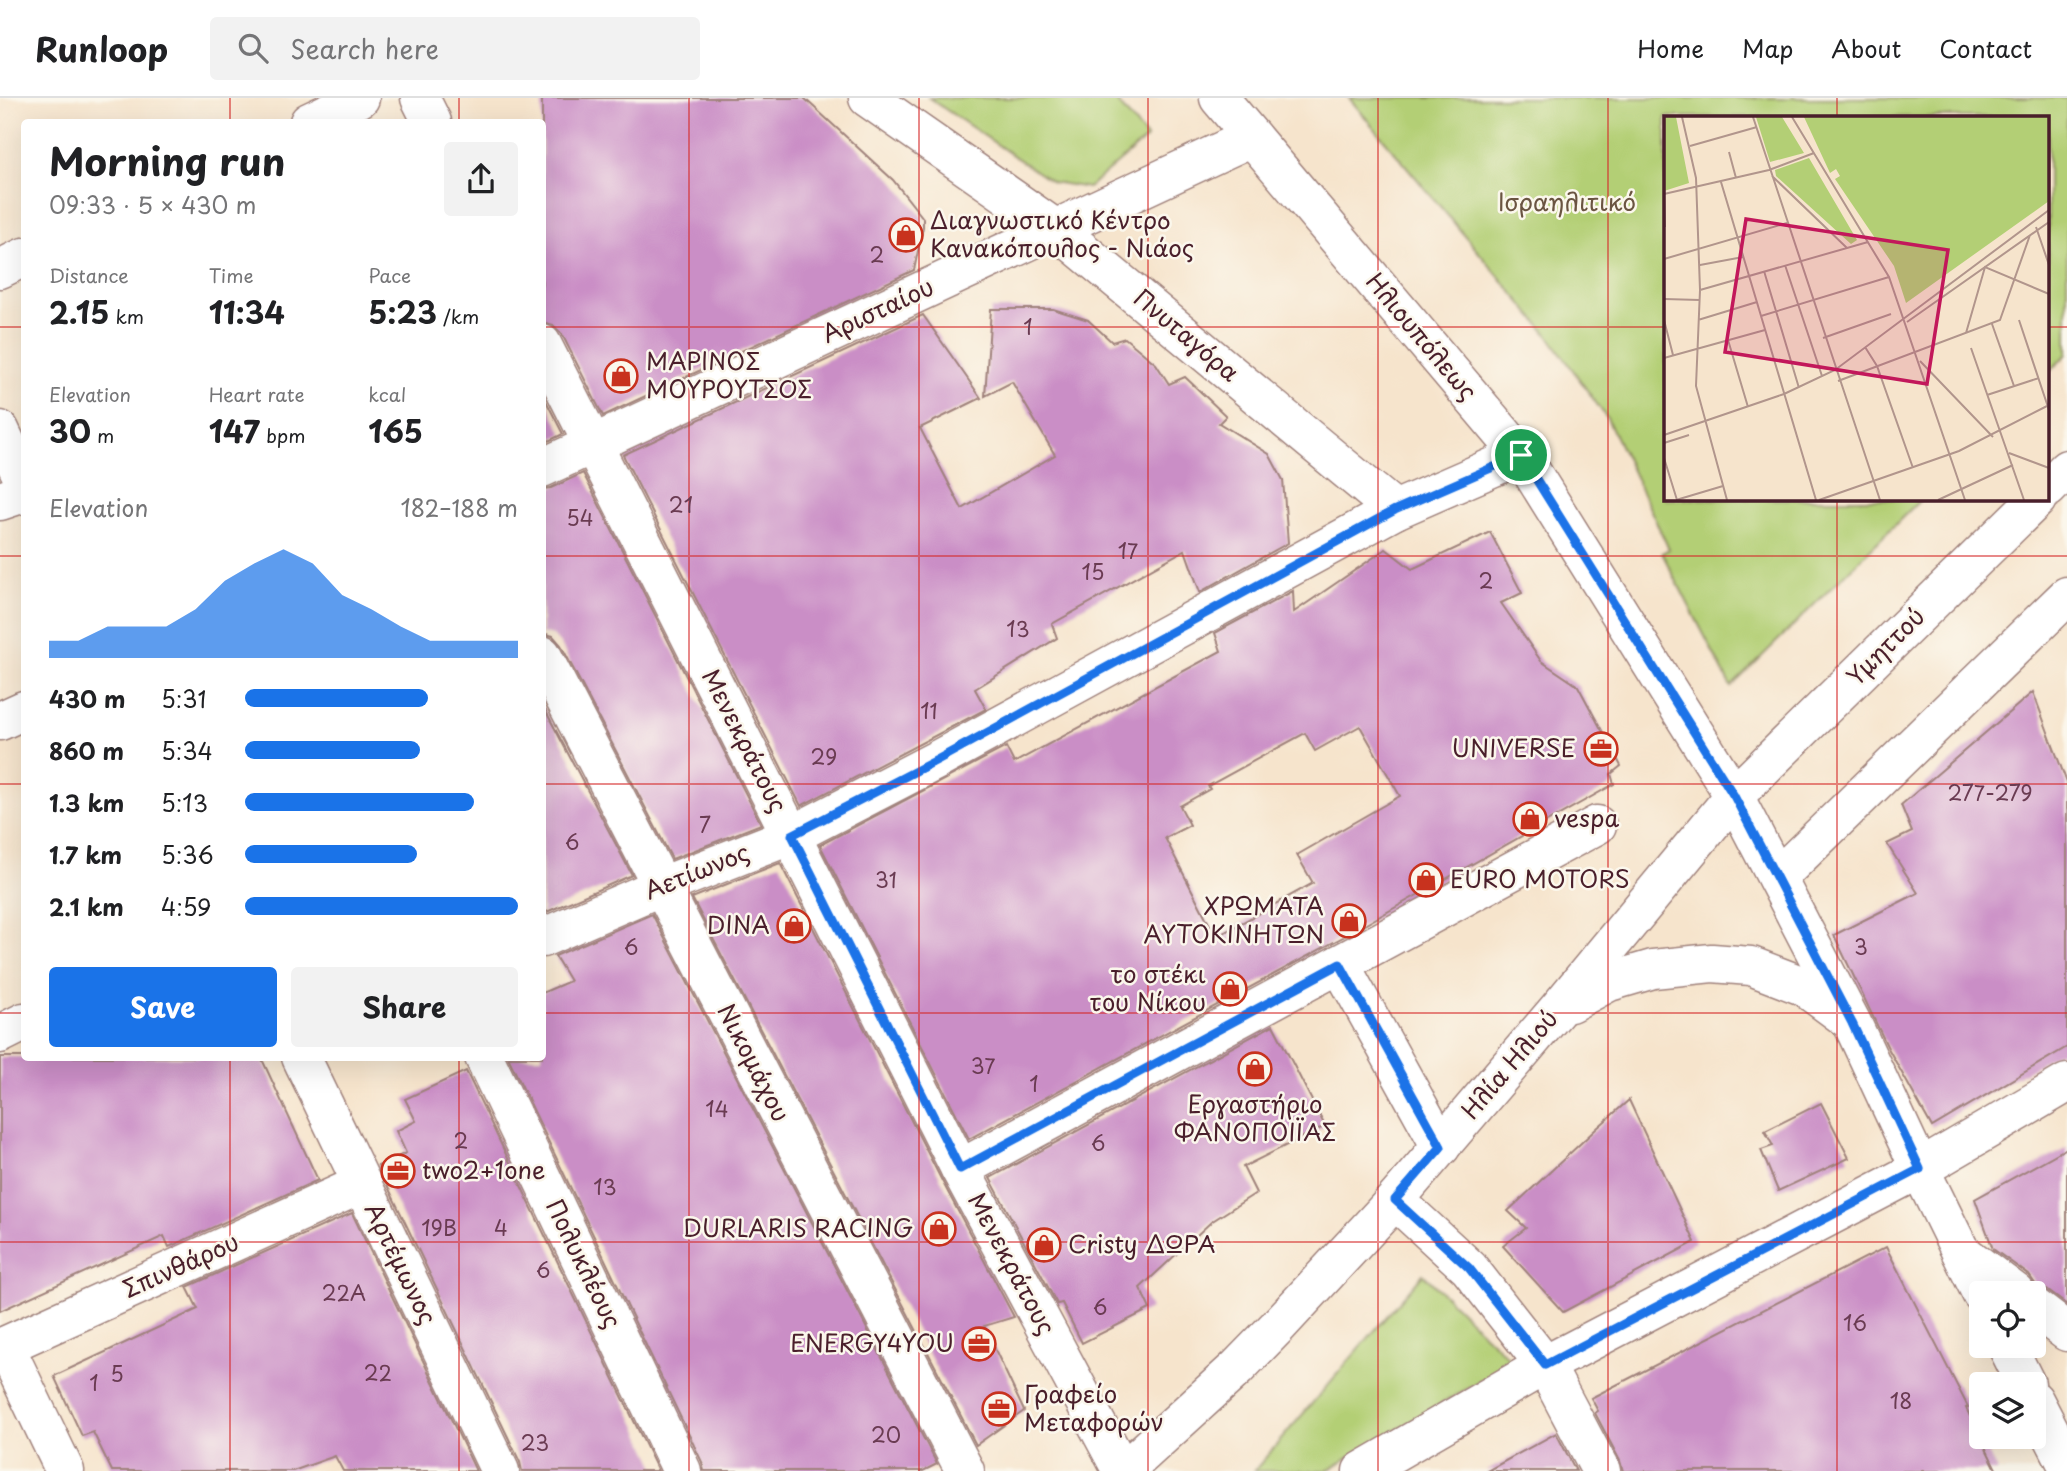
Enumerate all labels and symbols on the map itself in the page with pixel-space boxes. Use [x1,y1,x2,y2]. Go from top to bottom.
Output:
inset map [1664,116,2050,500]
park label: Ισραηλιτικό [1498,183,1636,219]
place label: Διαγνωστικό Κέντρο Κανακόπουλος - Νιάος [930,201,1194,265]
shop icon: Διαγνωστικό Κέντρο Κανακόπουλος - Νιάος [887,216,925,254]
house number: 2 [870,238,884,270]
street label: Ηλιουπόλεως [1358,264,1487,407]
street label: Αρισταίου [815,268,939,351]
street label: Πνυταγόρα [1127,280,1248,390]
house number: 1 [1023,310,1033,342]
place label: ΜΑΡΙΝΟΣ ΜΟΥΡΟΥΤΣΟΣ [646,342,812,406]
shop icon: ΜΑΡΙΝΟΣ ΜΟΥΡΟΥΤΣΟΣ [602,357,640,395]
pin [1491,425,1551,485]
house number: 21 [669,488,693,520]
house number: 54 [566,501,594,533]
house number: 17 [1118,534,1138,566]
house number: 15 [1082,555,1104,587]
house number: 2 [1479,564,1493,596]
street label: Υμηττού [1837,598,1932,693]
house number: 13 [1006,612,1030,644]
street label: Μενεκράτους [694,662,797,818]
house number: 11 [920,694,938,726]
place label: UNIVERSE [1452,729,1576,765]
office icon: UNIVERSE [1582,730,1620,768]
house number: 29 [811,740,837,772]
house number: 277-279 [1947,776,2033,808]
place label: vespa [1554,799,1619,835]
shop icon: vespa [1511,800,1549,838]
house number: 7 [699,808,711,840]
house number: 6 [565,825,579,857]
street label: Αετίωνος [638,833,754,907]
place label: EURO MOTORS [1450,860,1630,896]
shop icon: EURO MOTORS [1407,861,1445,899]
house number: 31 [875,863,897,895]
place label: ΧΡΩΜΑΤΑ ΑΥΤΟΚΙΝΗΤΩΝ [1143,887,1324,951]
shop icon: ΧΡΩΜΑΤΑ ΑΥΤΟΚΙΝΗΤΩΝ [1330,902,1368,940]
place label: DINA [707,906,770,942]
shop icon: DINA [775,907,813,945]
house number: 6 [624,930,638,962]
house number: 3 [1854,930,1868,962]
place label: το στέκι του Νίκου [1090,955,1206,1019]
shop icon: το στέκι του Νίκου [1211,970,1249,1008]
street label: Νικομάχου [710,997,800,1127]
street label: Ηλία Ηλιού [1452,1001,1565,1126]
house number: 37 [971,1049,995,1081]
shop icon: Εργαστήριο ΦΑΝΟΠΟΙΪΑΣ [1236,1050,1274,1088]
house number: 1 [1029,1067,1039,1099]
place label: Εργαστήριο ΦΑΝΟΠΟΙΪΑΣ [1174,1085,1336,1149]
house number: 14 [705,1092,729,1124]
house number: 2 [454,1124,468,1156]
house number: 6 [1091,1126,1105,1158]
place label: two2+1one [422,1151,545,1187]
office icon: two2+1one [379,1152,417,1190]
house number: 13 [593,1170,617,1202]
street label: Μενεκράτους [960,1186,1065,1341]
street label: Πολυκλέους [538,1192,632,1334]
street label: Αρτέμωνος [357,1196,447,1330]
place label: DURLARIS RACING [683,1209,914,1245]
shop icon: DURLARIS RACING [920,1210,958,1248]
house number: 19B [421,1211,457,1243]
house number: 4 [494,1211,508,1243]
street label: Σπινθάρου [116,1223,244,1306]
place label: Cristy ΔΩΡΑ [1068,1225,1215,1261]
shop icon: Cristy ΔΩΡΑ [1025,1226,1063,1264]
house number: 6 [536,1253,550,1285]
house number: 22A [322,1276,366,1308]
house number: 6 [1093,1290,1107,1322]
house number: 16 [1843,1306,1867,1338]
place label: ENERGY4YOU [790,1324,954,1360]
office icon: ENERGY4YOU [960,1325,998,1363]
house number: 22 [364,1356,392,1388]
house number: 5 [110,1357,124,1389]
house number: 1 [89,1366,99,1398]
place label: Γραφείο Μεταφορών [1024,1375,1164,1439]
house number: 18 [1890,1384,1912,1416]
office icon: Γραφείο Μεταφορών [980,1390,1018,1428]
house number: 20 [871,1418,901,1450]
house number: 23 [521,1426,549,1458]

